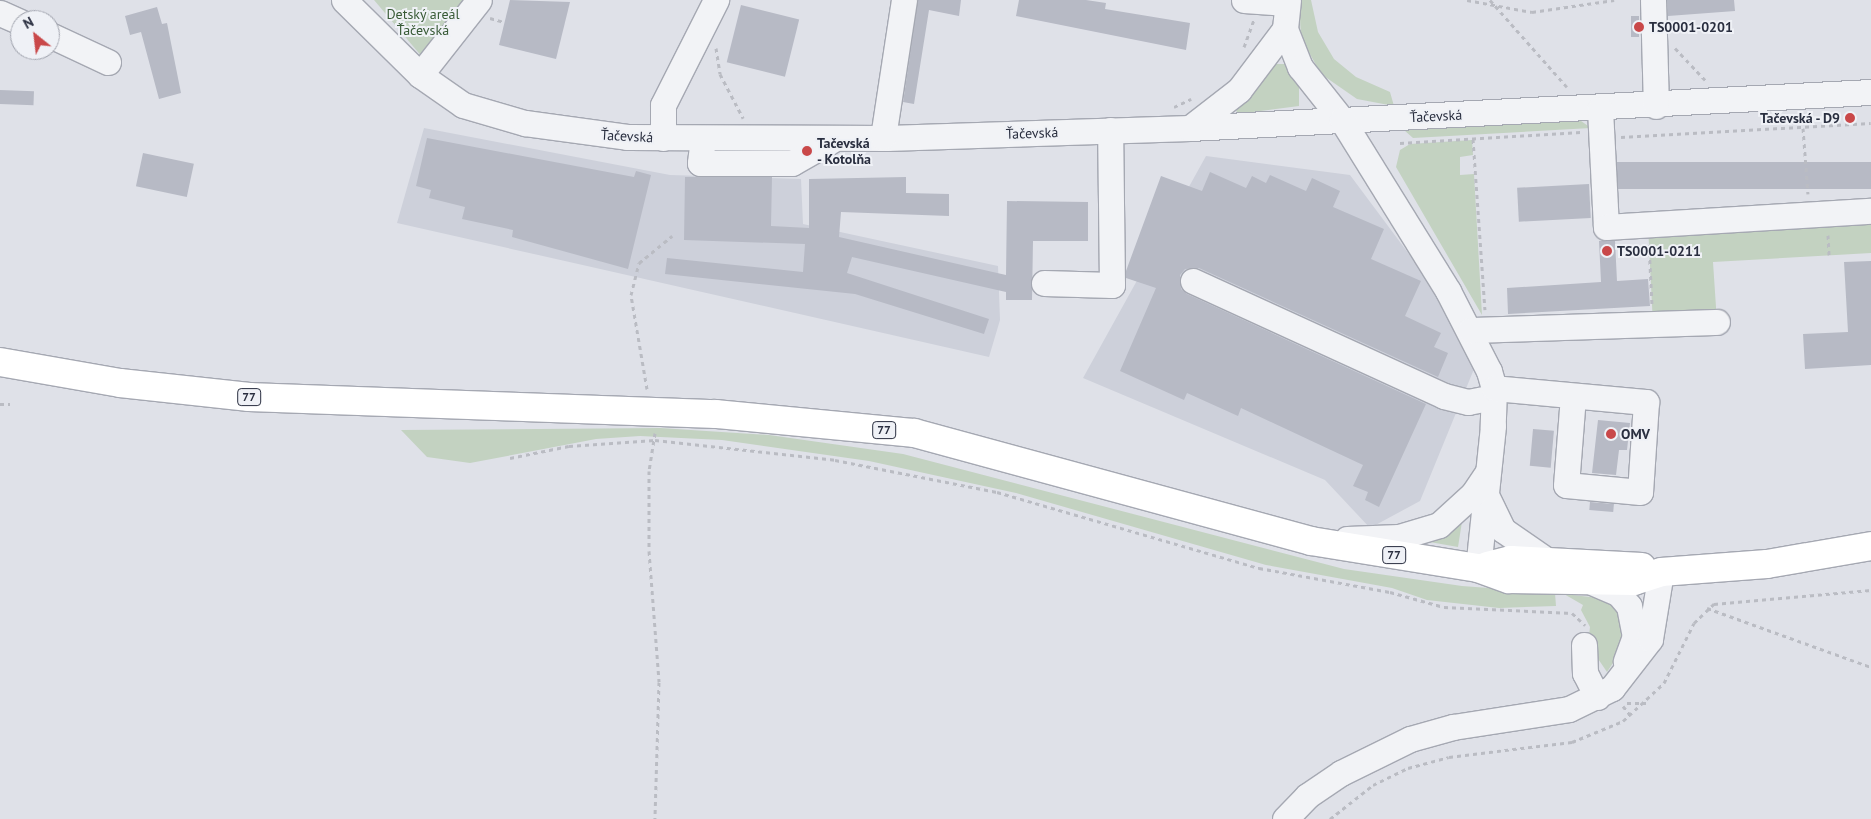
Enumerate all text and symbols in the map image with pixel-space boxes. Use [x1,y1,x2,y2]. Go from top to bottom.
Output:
park label: Detský areál Ťačevská [386,6,460,38]
north arrow [10,10,60,60]
text: N [20,13,37,33]
place label: TS0001-0201 [1649,19,1733,35]
marker: TS0001-0201 [1633,21,1645,33]
street label: Ťačevská [1409,106,1463,126]
place label: Tačevská - D9 [1758,110,1840,126]
marker: Tačevská - D9 [1844,112,1856,124]
street label: Ťačevská [1006,124,1058,142]
street label: Ťačevská [600,126,654,146]
place label: Tačevská - Kotolňa [817,135,872,168]
marker: Tačevská - Kotolňa [801,145,813,157]
place label: TS0001-0211 [1617,243,1701,259]
marker: TS0001-0211 [1601,245,1613,257]
road number: 77 [236,388,262,407]
road number: 77 [872,420,896,440]
place label: OMV [1621,426,1650,442]
marker: OMV [1605,428,1617,440]
road number: 77 [1382,546,1406,564]

